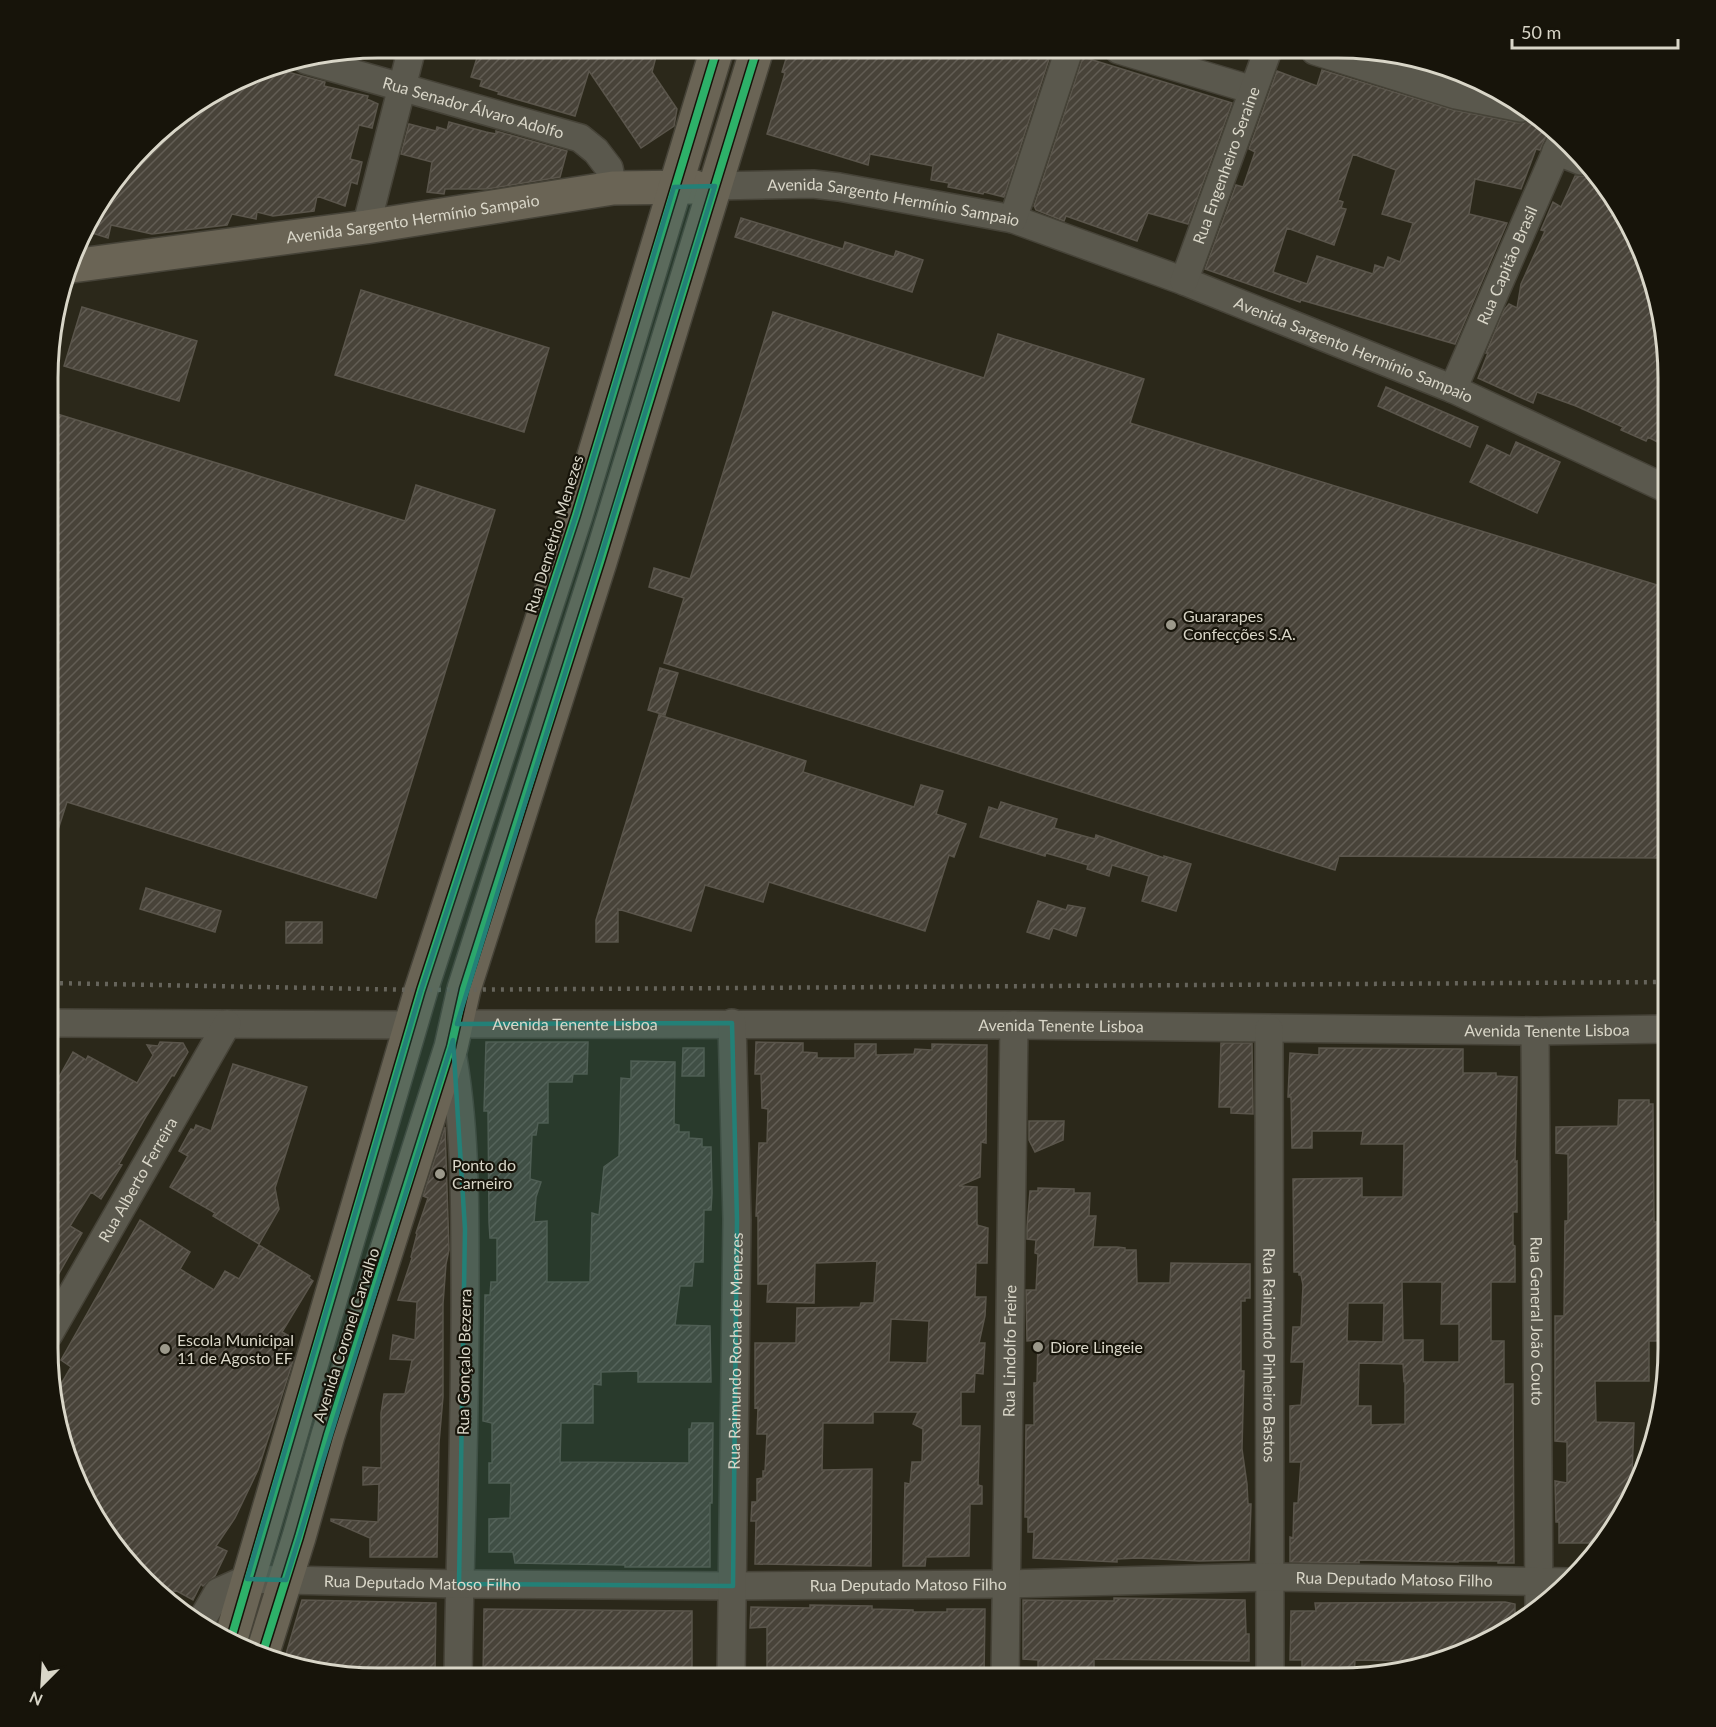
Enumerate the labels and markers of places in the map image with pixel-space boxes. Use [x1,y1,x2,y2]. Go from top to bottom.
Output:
place label: Guararapes Confecções S.A. [1183,606,1296,643]
marker: Guararapes Confecções S.A. [1164,618,1178,632]
place label: Ponto do Carneiro [452,1155,516,1192]
marker: Ponto do Carneiro [433,1167,447,1181]
place label: Escola Municipal 11 de Agosto EF [177,1330,294,1367]
place label: Diore Lingeie [1050,1337,1143,1356]
marker: Diore Lingeie [1031,1340,1045,1354]
marker: Escola Municipal 11 de Agosto EF [158,1342,172,1356]

